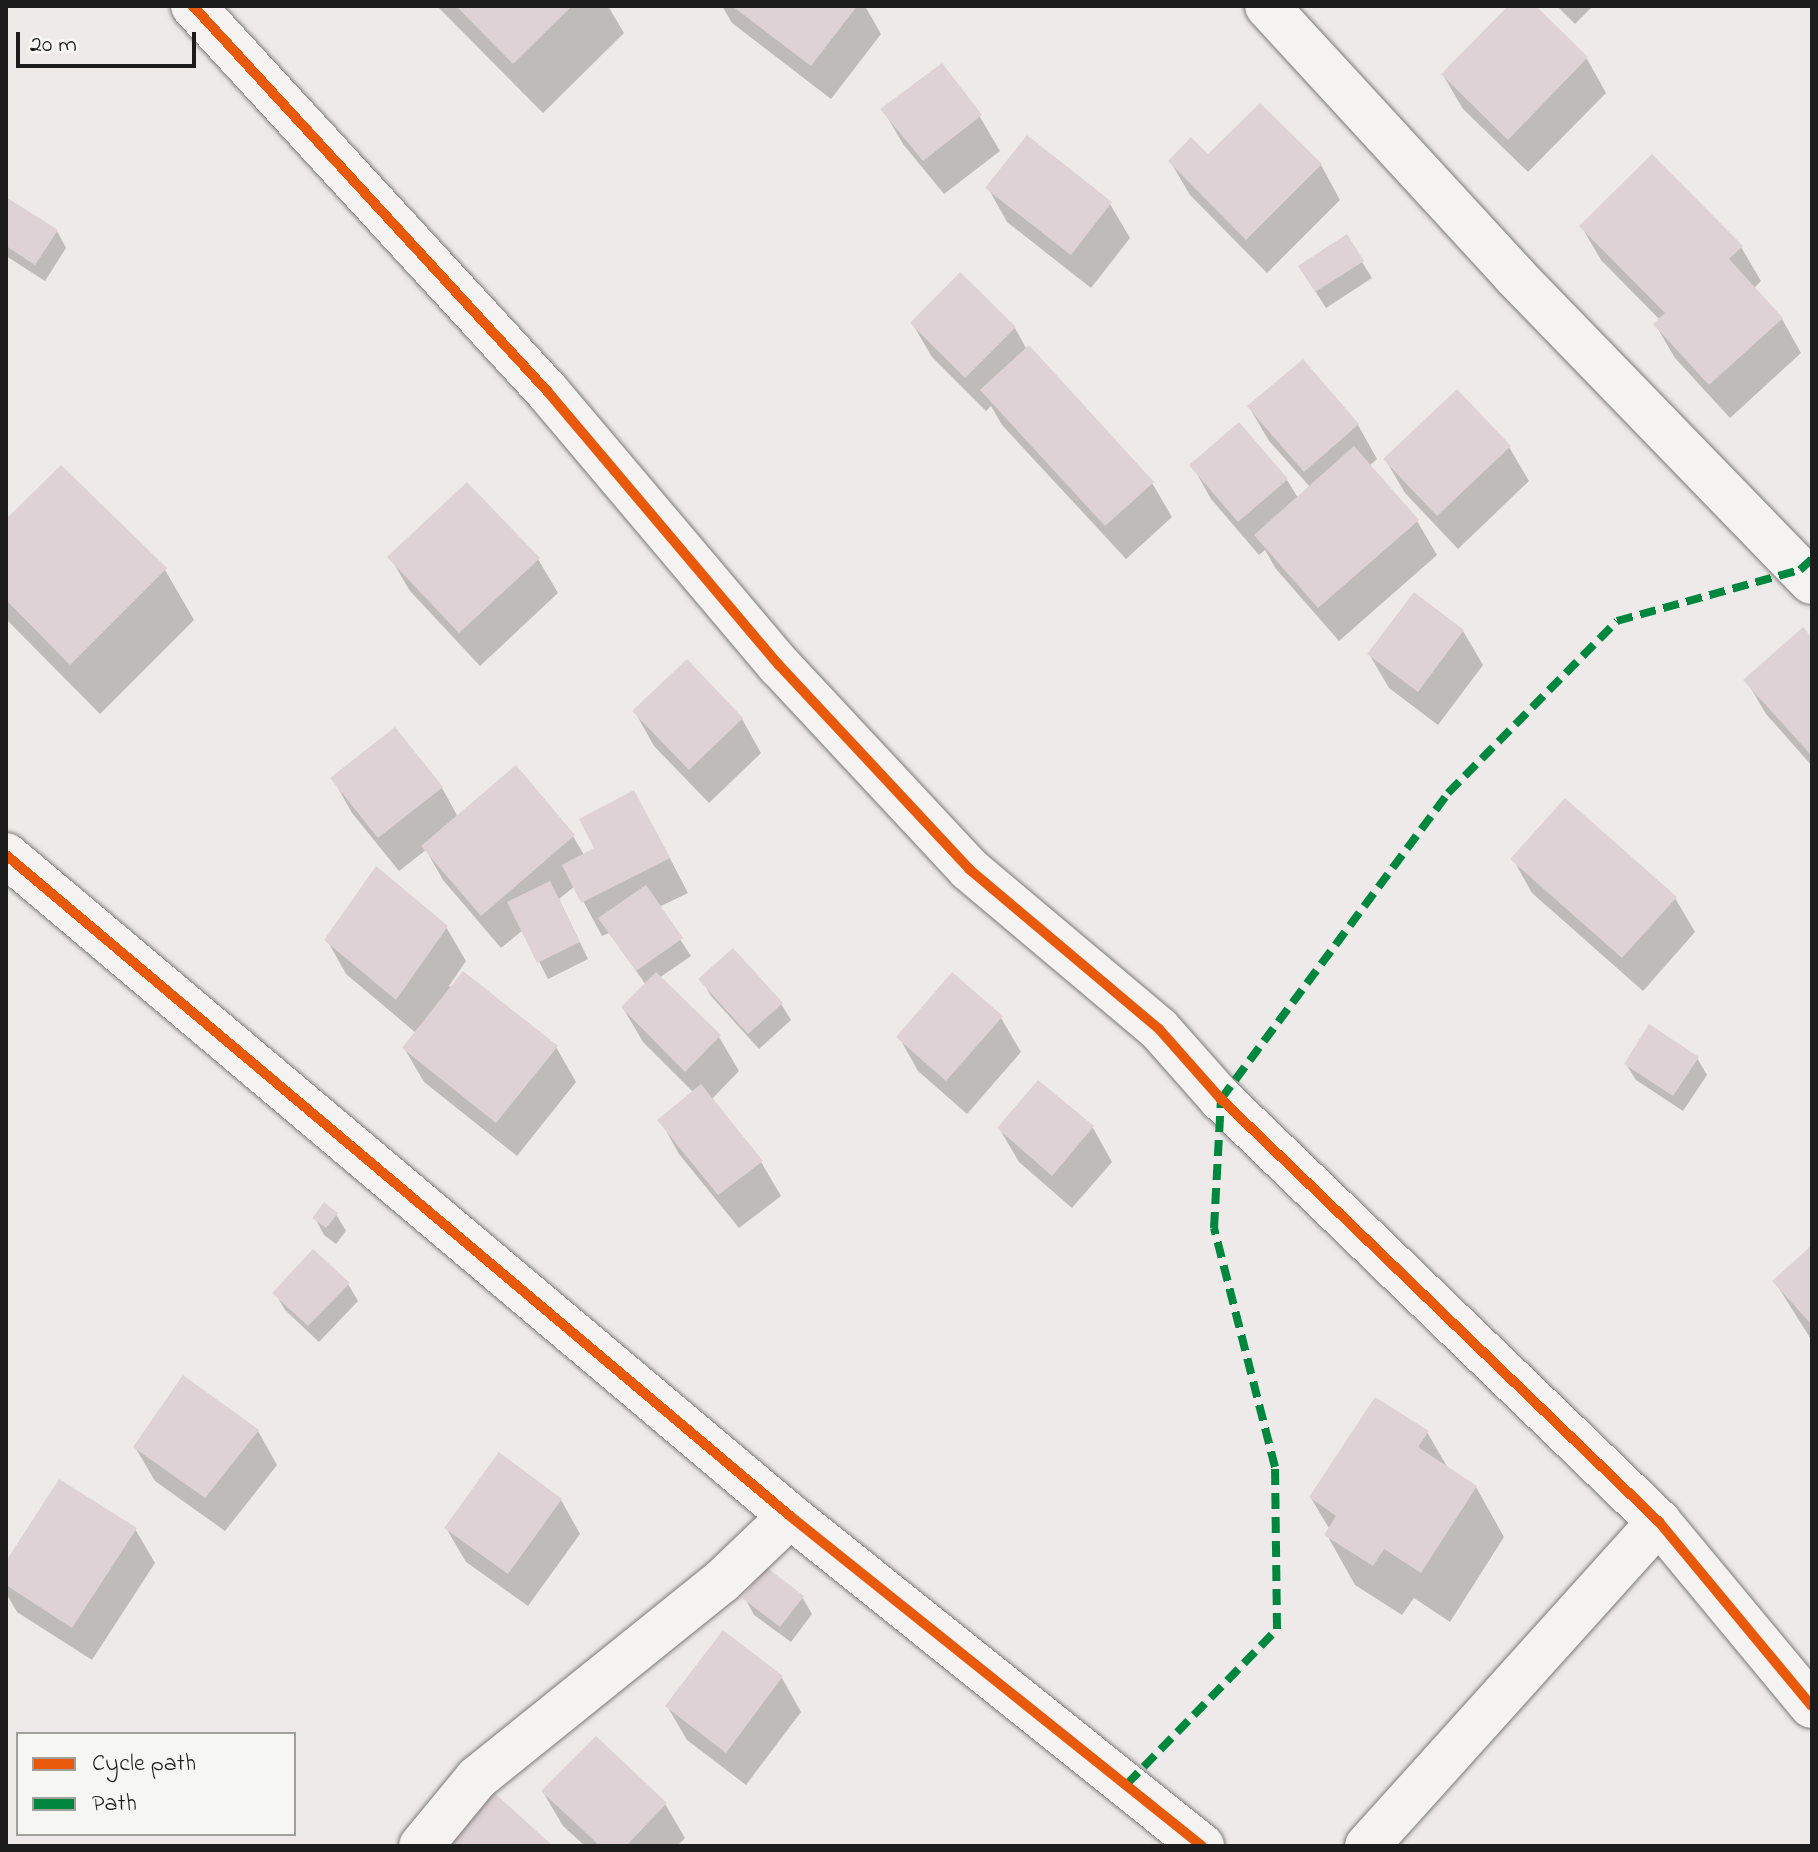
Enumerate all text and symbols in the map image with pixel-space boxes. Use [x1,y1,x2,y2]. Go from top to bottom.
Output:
scale bar [20,16,200,66]
text: 20 m [30,28,77,63]
legend [16,1732,296,1836]
text: Cycle path [92,1747,196,1782]
text: Path [92,1787,137,1822]

